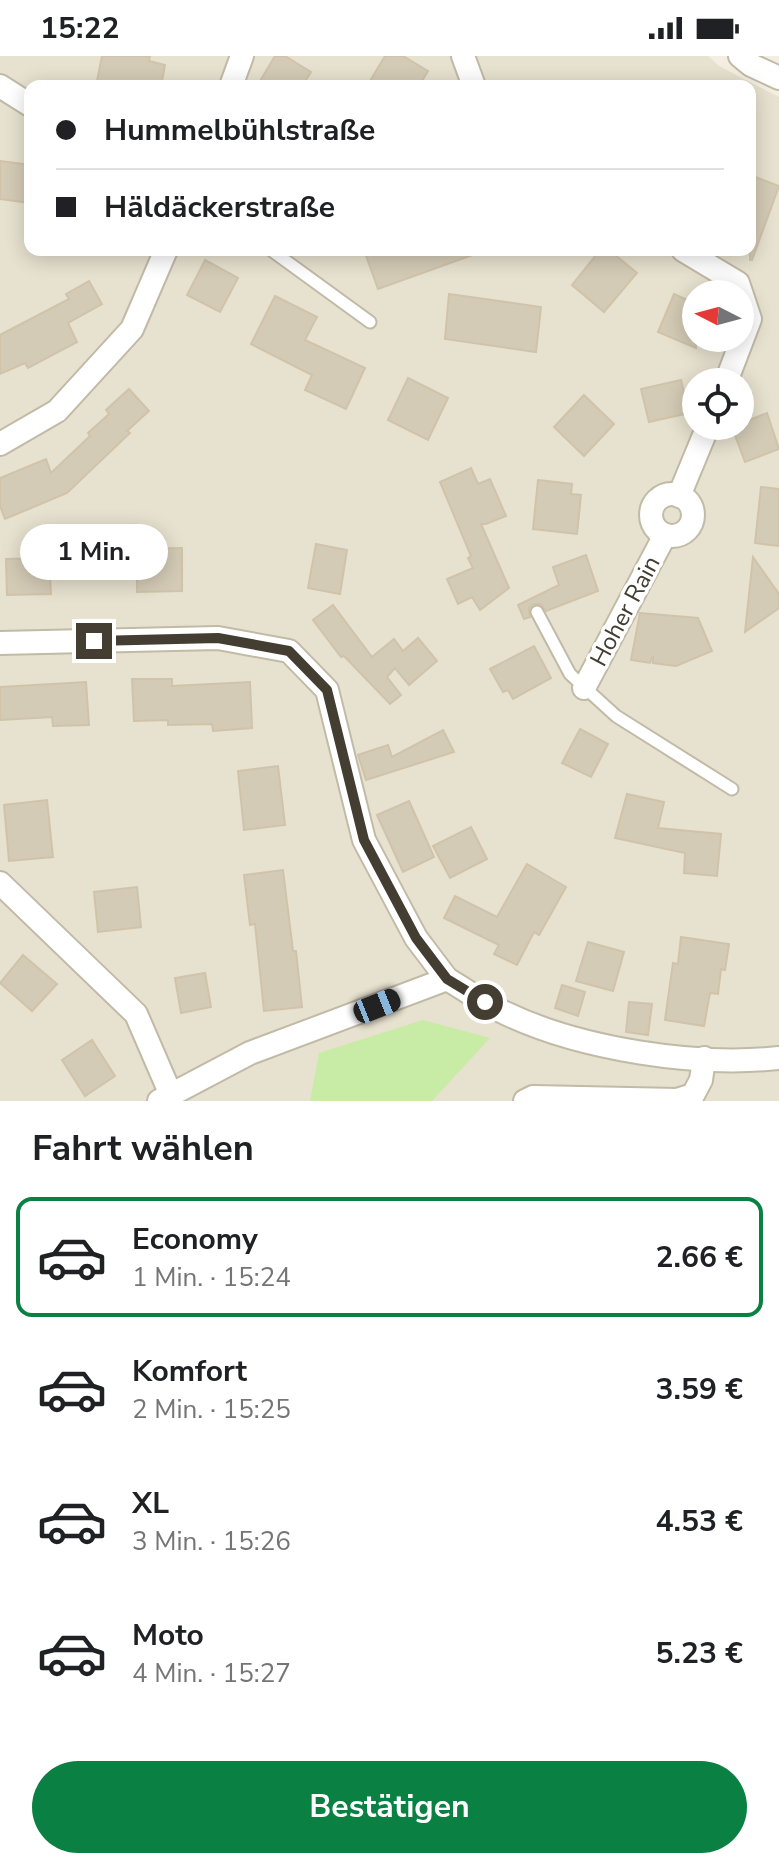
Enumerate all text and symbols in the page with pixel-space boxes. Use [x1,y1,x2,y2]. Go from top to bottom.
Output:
text: 15:22 [40,8,119,49]
text: Hummelbühlstraße [104,110,375,151]
text: Häldäckerstraße [104,187,335,228]
north arrow [682,280,754,352]
map controls [682,280,754,440]
button: locate [682,368,754,440]
callout: 1 Min. [20,525,168,581]
text: 1 Min. [57,534,131,569]
street label: Hoher Rain [583,550,667,672]
route end [76,623,112,659]
route start [467,984,503,1020]
car [350,986,404,1026]
text: Fahrt wählen [32,1124,254,1173]
text: Economy [132,1219,258,1260]
icon: car [36,1221,108,1293]
text: 2.66 € [655,1237,743,1278]
text: 1 Min. · 15:24 [132,1260,291,1295]
text: Komfort [132,1351,247,1392]
icon: car [36,1353,108,1425]
text: 3.59 € [655,1369,743,1410]
text: 2 Min. · 15:25 [132,1392,291,1427]
text: XL [132,1483,169,1524]
icon: car [36,1485,108,1557]
text: 4.53 € [655,1501,743,1542]
text: 3 Min. · 15:26 [132,1524,291,1559]
text: Moto [132,1615,204,1656]
icon: car [36,1617,108,1689]
text: 5.23 € [655,1633,743,1674]
text: 4 Min. · 15:27 [132,1656,291,1691]
button: Bestätigen [32,1761,747,1853]

